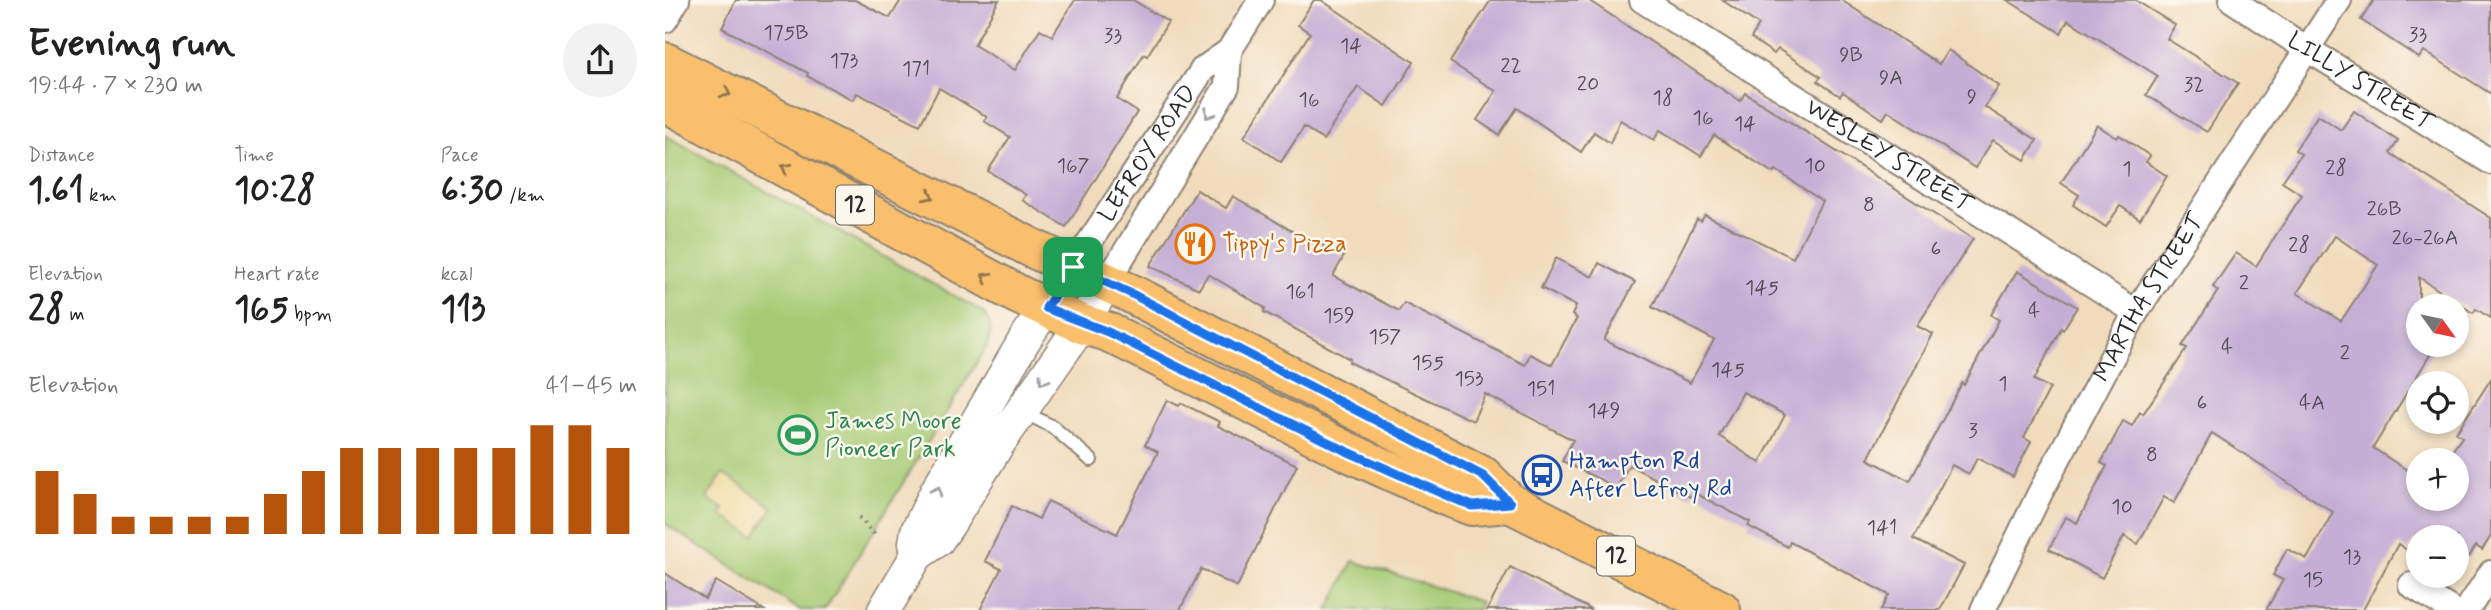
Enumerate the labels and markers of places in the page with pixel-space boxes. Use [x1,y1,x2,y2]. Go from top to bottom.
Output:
restaurant icon: Tippy's Pizza [1174,223,1216,265]
place label: Tippy's Pizza [1222,229,1347,260]
pin [1043,237,1103,297]
place label: James Moore Pioneer Park [825,406,962,465]
sports icon: James Moore Pioneer Park [777,414,819,456]
place label: Hampton Rd After Lefroy Rd [1569,446,1732,505]
bus stop icon: Hampton Rd After Lefroy Rd [1521,454,1563,496]

